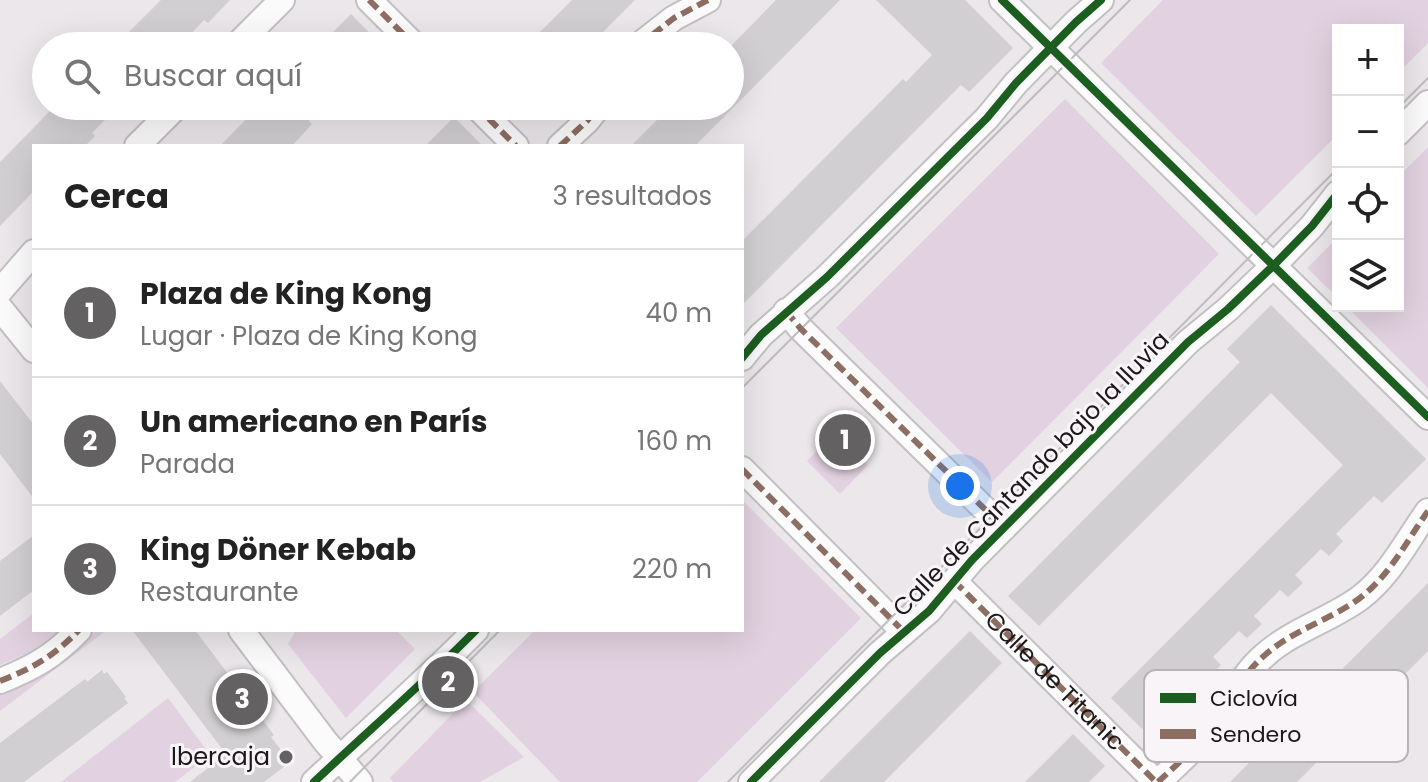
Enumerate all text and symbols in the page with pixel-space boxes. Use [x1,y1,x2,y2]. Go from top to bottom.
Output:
map controls [1332,24,1404,312]
button: + [1332,24,1404,96]
search box [32,32,744,120]
icon: search [60,54,104,98]
text: Buscar aquí [124,54,302,97]
button: − [1332,96,1404,168]
button: locate [1332,168,1404,240]
text: Cerca [64,172,169,220]
text: 3 resultados [552,178,712,214]
button: layers [1332,240,1404,312]
text: Plaza de King Kong [140,272,432,315]
text: 1 [85,295,95,331]
text: 40 m [646,295,712,331]
text: Lugar · Plaza de King Kong [140,318,478,354]
street label: Calle de Cantando bajo la lluvia [885,324,1176,624]
text: Un americano en París [140,400,488,443]
pin: 1 [819,410,871,470]
text: 2 [83,423,97,459]
text: 160 m [637,423,712,459]
text: Parada [140,446,235,482]
your location [940,466,980,506]
text: King Döner Kebab [140,528,416,571]
text: 3 [82,551,98,587]
text: 220 m [632,551,712,587]
text: Restaurante [140,574,299,610]
street label: Calle de Titanic [978,604,1132,758]
pin: 2 [422,652,474,712]
pin: 3 [216,669,268,729]
legend [1144,670,1408,762]
text: Ciclovía [1210,683,1298,714]
text: Sendero [1210,719,1301,750]
place label: Ibercaja [171,740,270,773]
marker: Ibercaja [277,748,295,766]

